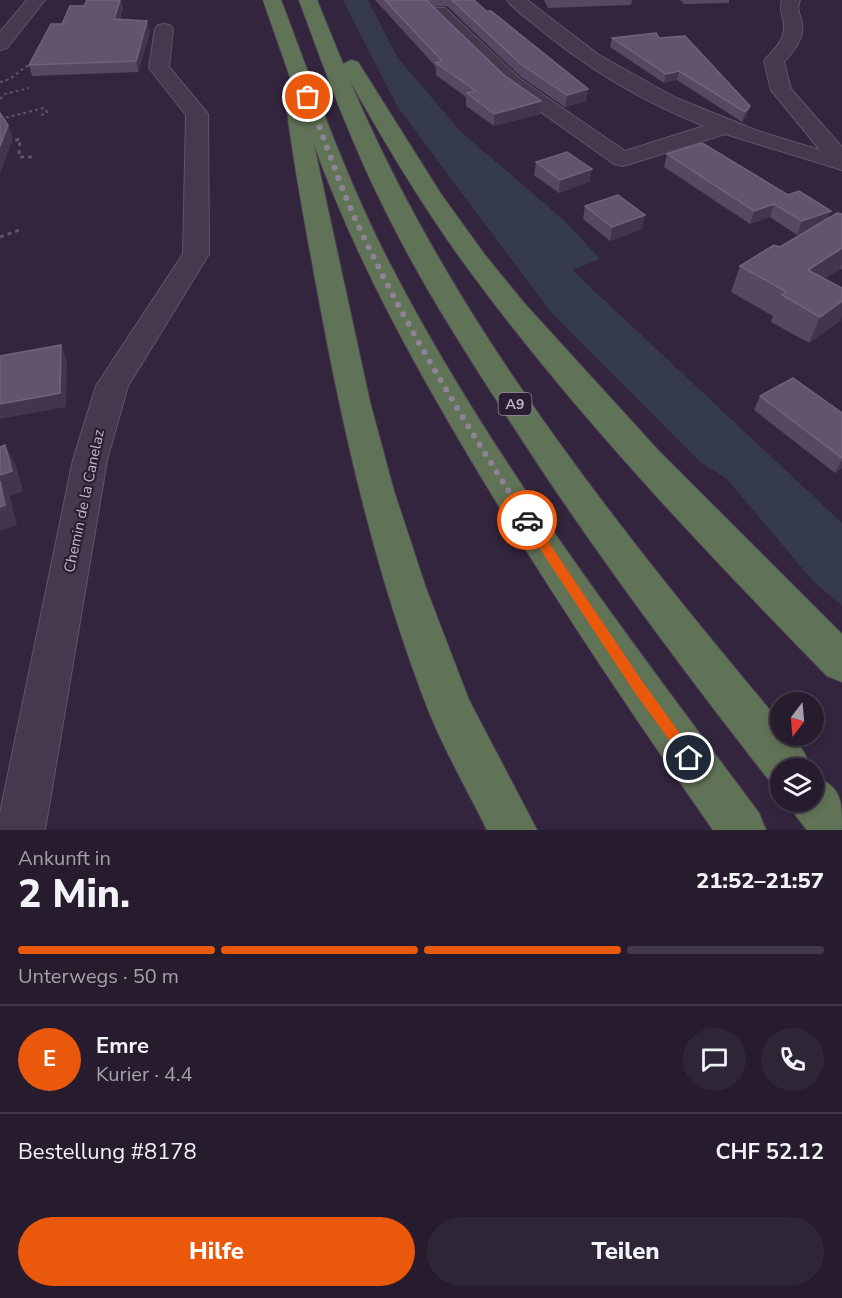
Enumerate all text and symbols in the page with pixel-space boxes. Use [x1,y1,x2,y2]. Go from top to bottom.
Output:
pin [282,71,333,122]
icon: bag [291,80,324,113]
road number: A9 [498,393,532,415]
street label: Chemin de la Canelaz [59,428,109,574]
courier [497,490,557,550]
icon: car [511,504,544,537]
north arrow [770,692,824,746]
map controls [770,692,824,812]
pin [663,732,714,783]
icon: home [672,741,705,774]
button: layers [770,758,824,812]
text: Ankunft in [18,845,111,872]
text: 21:52–21:57 [696,866,824,896]
text: 2 Min. [18,868,130,921]
text: Unterwegs · 50 m [18,963,179,990]
button: chat [683,1028,746,1091]
button: phone [761,1028,824,1091]
text: Emre [96,1031,149,1061]
text: E [43,1044,56,1074]
text: Kurier · 4.4 [96,1061,193,1088]
text: Bestellung #8178 [18,1137,197,1167]
text: CHF 52.12 [715,1137,824,1167]
button: Hilfe [18,1217,415,1286]
button: Teilen [427,1217,824,1286]

